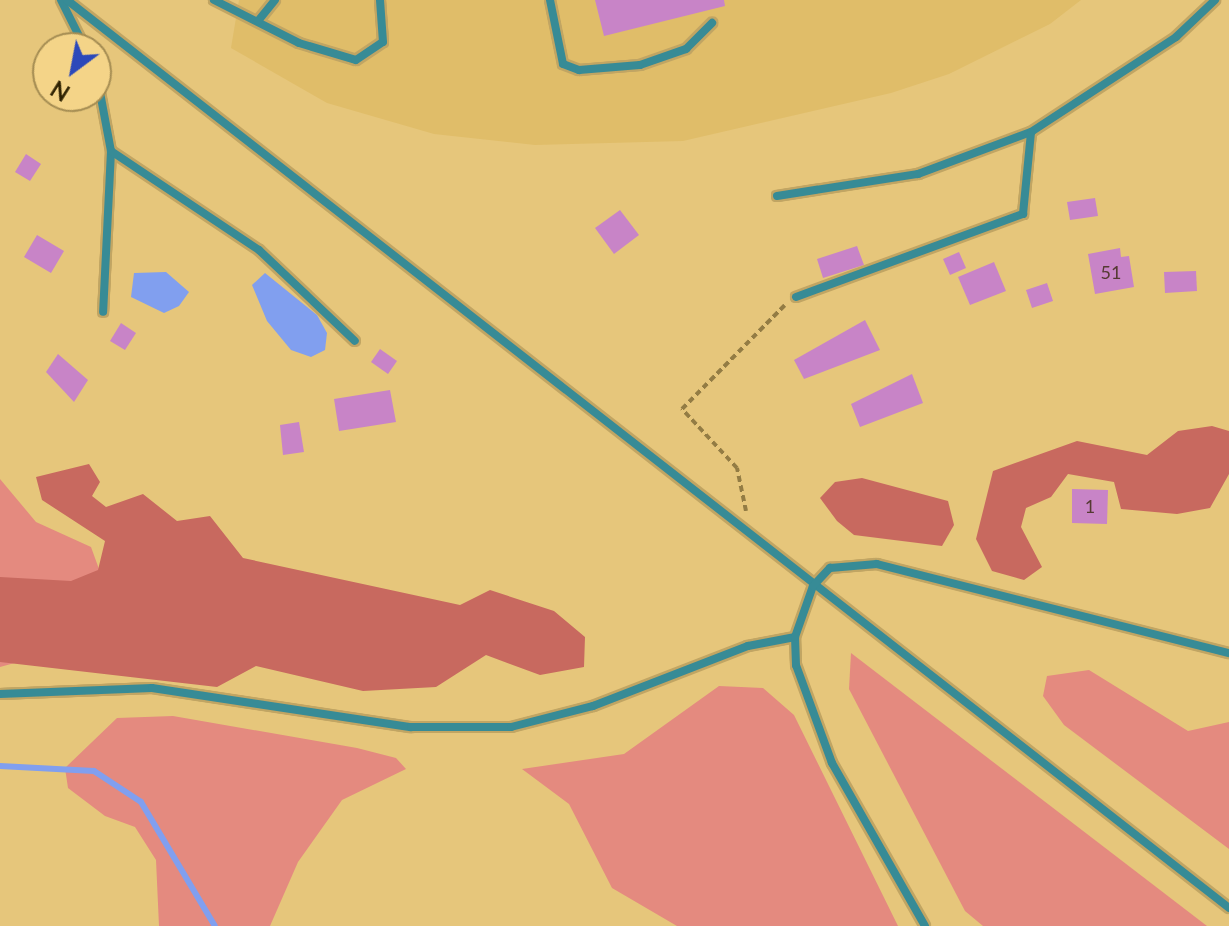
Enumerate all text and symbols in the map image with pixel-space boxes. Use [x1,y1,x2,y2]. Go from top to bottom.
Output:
north arrow [32,32,112,112]
text: N [46,75,74,107]
house number: 51 [1101,261,1121,283]
house number: 1 [1085,495,1095,517]

